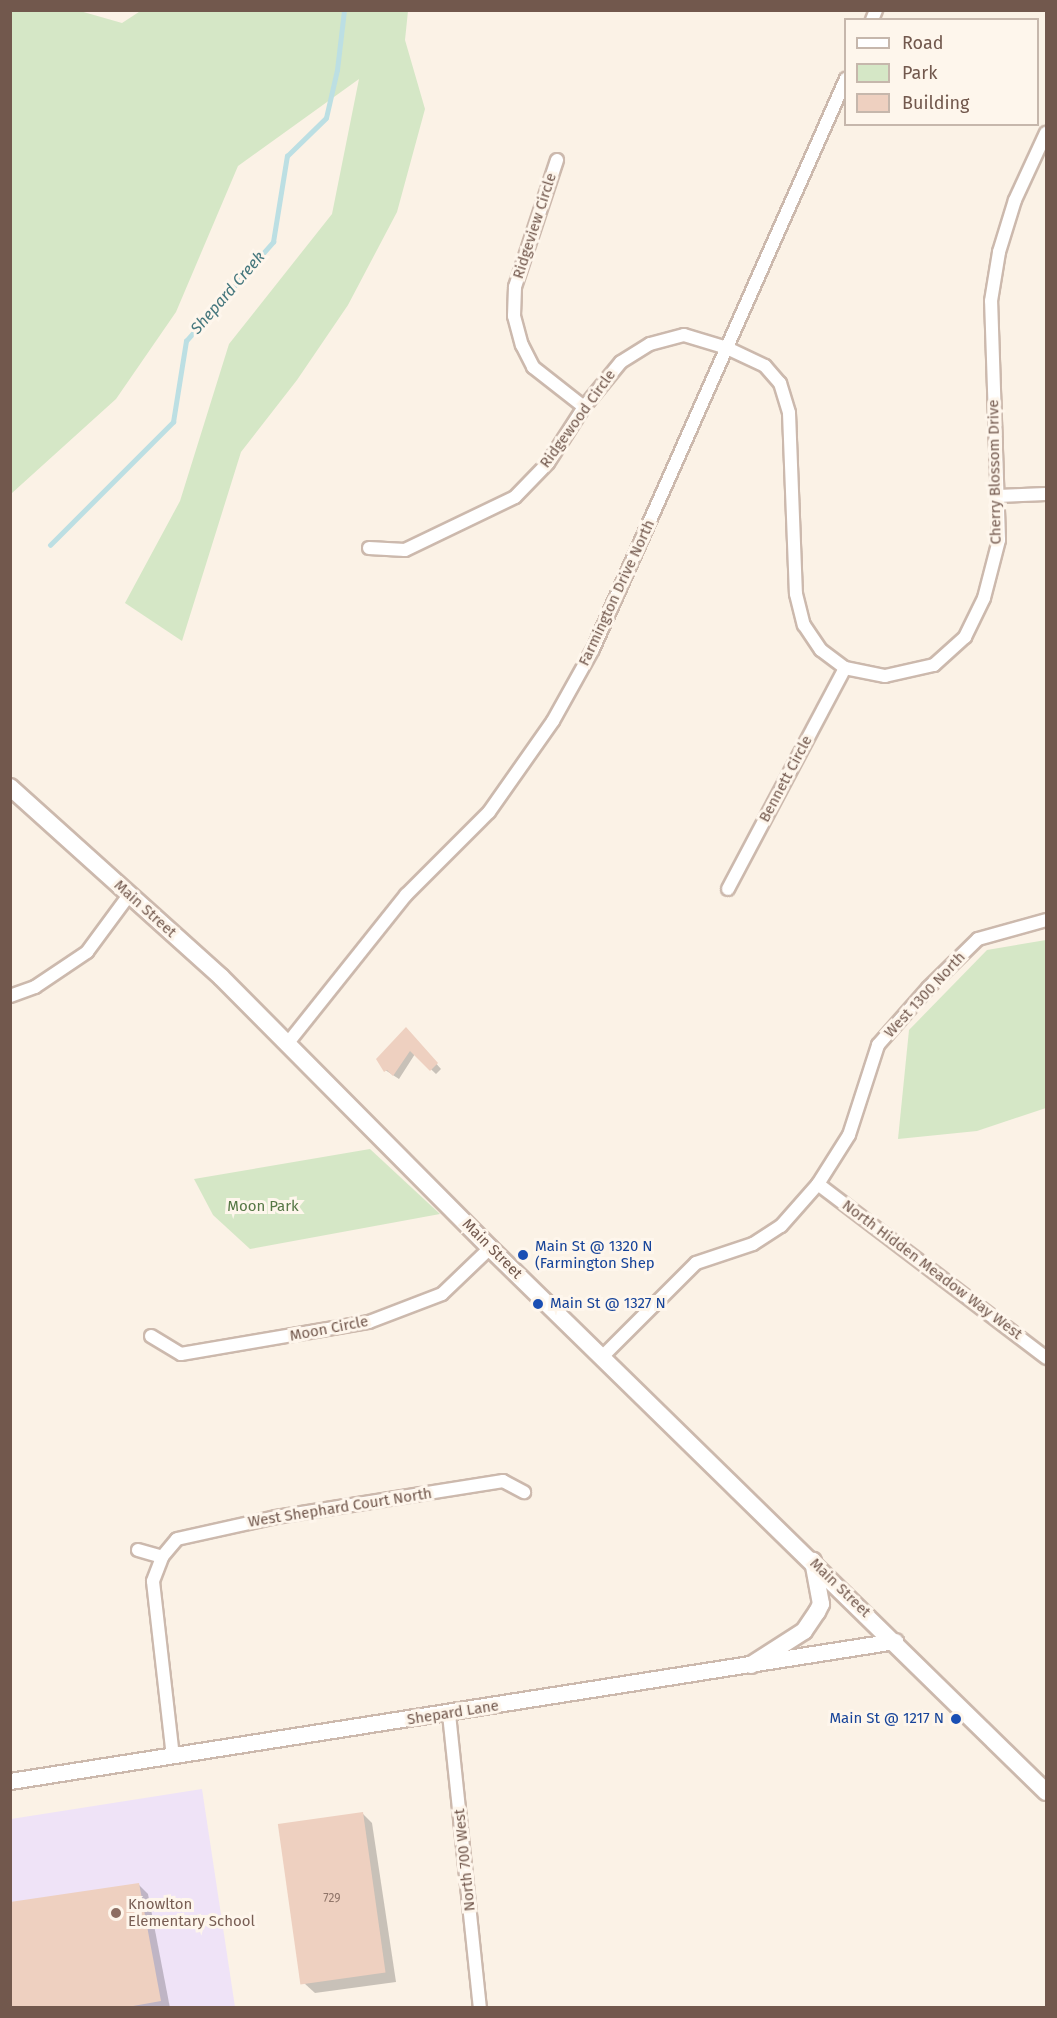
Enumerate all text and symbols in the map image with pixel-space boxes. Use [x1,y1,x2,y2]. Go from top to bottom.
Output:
legend [844,18,1039,126]
text: Road [902,32,944,54]
text: Park [902,62,937,84]
text: Building [902,92,969,114]
street label: Ridgeview Circle [509,171,561,281]
water label: Shepard Creek [187,248,269,338]
street label: Ridgewood Circle [536,366,620,472]
street label: Cherry Blossom Drive [985,399,1005,545]
street label: Farmington Drive North [575,517,659,669]
street label: Bennett Circle [756,733,816,825]
street label: Main Street [110,876,180,942]
street label: West 1300 North [881,948,969,1042]
street label: North Hidden Meadow Way West [838,1196,1026,1344]
park label: Moon Park [227,1198,299,1216]
street label: Main Street [458,1215,526,1283]
place label: Main St @ 1320 N (Farmington Shep [535,1237,655,1272]
marker: Main St @ 1320 N (Farmington Shep [516,1248,530,1262]
place label: Main St @ 1327 N [550,1295,666,1313]
marker: Main St @ 1327 N [531,1297,545,1311]
street label: Moon Circle [288,1313,370,1345]
street label: West Shephard Court North [247,1485,433,1531]
street label: Main Street [806,1555,874,1621]
street label: Shepard Lane [406,1697,500,1729]
place label: Main St @ 1217 N [829,1710,944,1728]
marker: Main St @ 1217 N [949,1712,963,1726]
street label: North 700 West [451,1808,479,1912]
house number: 729 [323,1892,341,1906]
place label: Knowlton Elementary School [128,1895,255,1930]
marker: Knowlton Elementary School [109,1906,123,1920]

